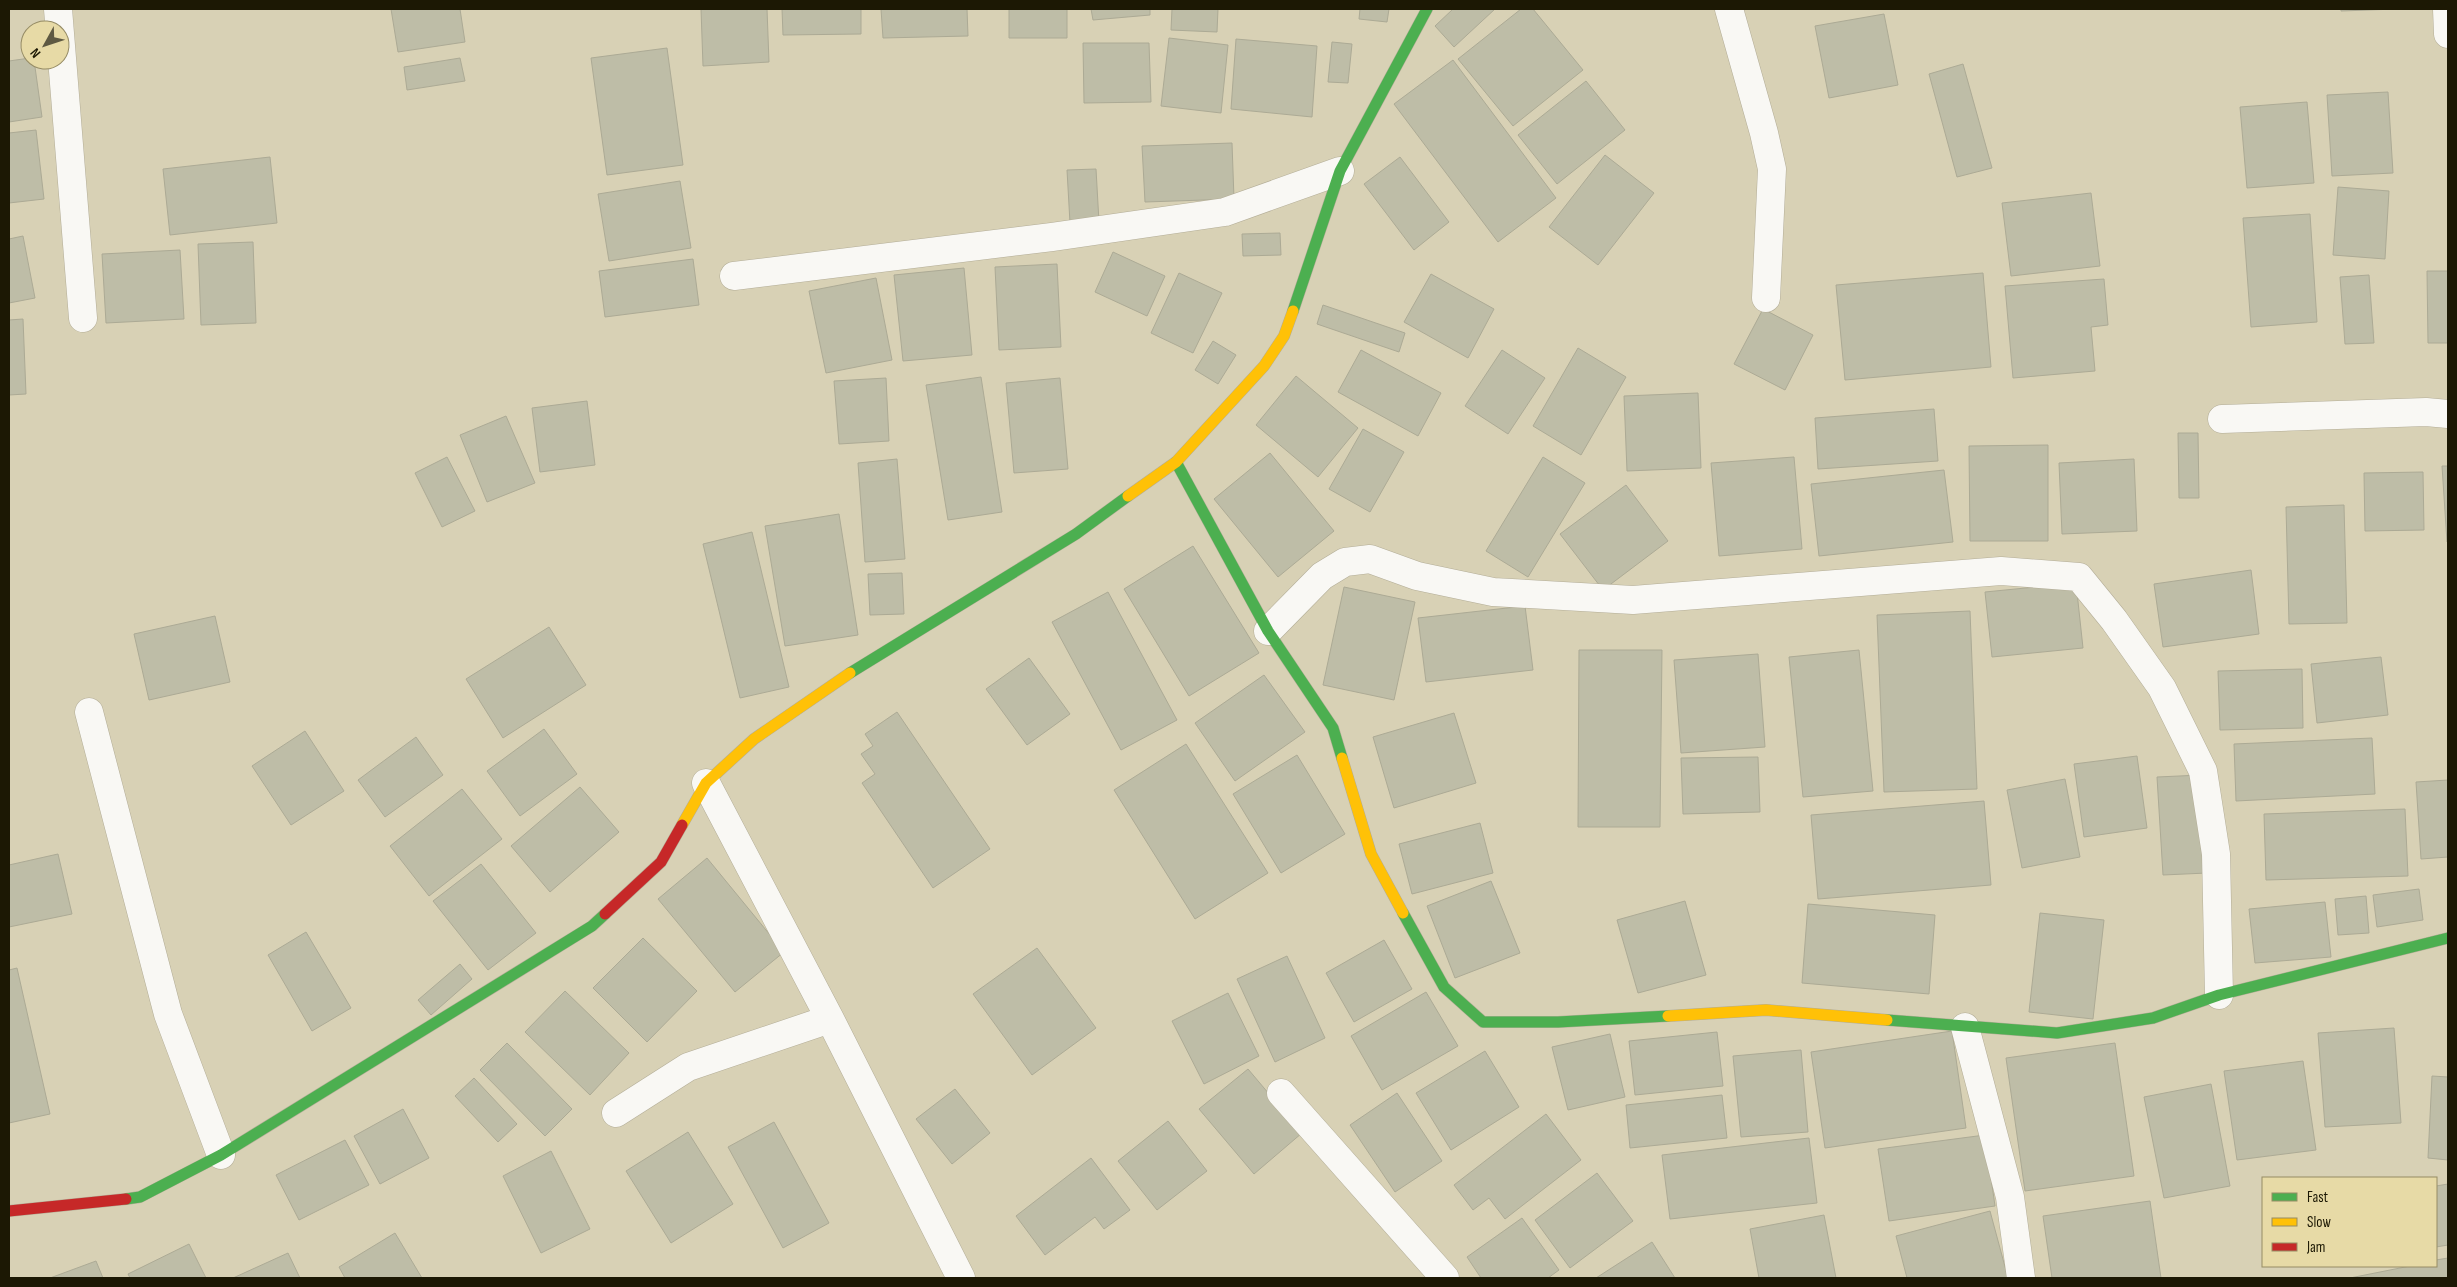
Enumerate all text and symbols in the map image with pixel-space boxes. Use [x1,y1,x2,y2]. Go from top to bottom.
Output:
north arrow [20,20,70,70]
text: N [27,45,44,61]
legend [2262,1177,2437,1267]
text: Fast [2307,1188,2329,1207]
text: Slow [2307,1213,2331,1232]
text: Jam [2306,1238,2325,1257]

